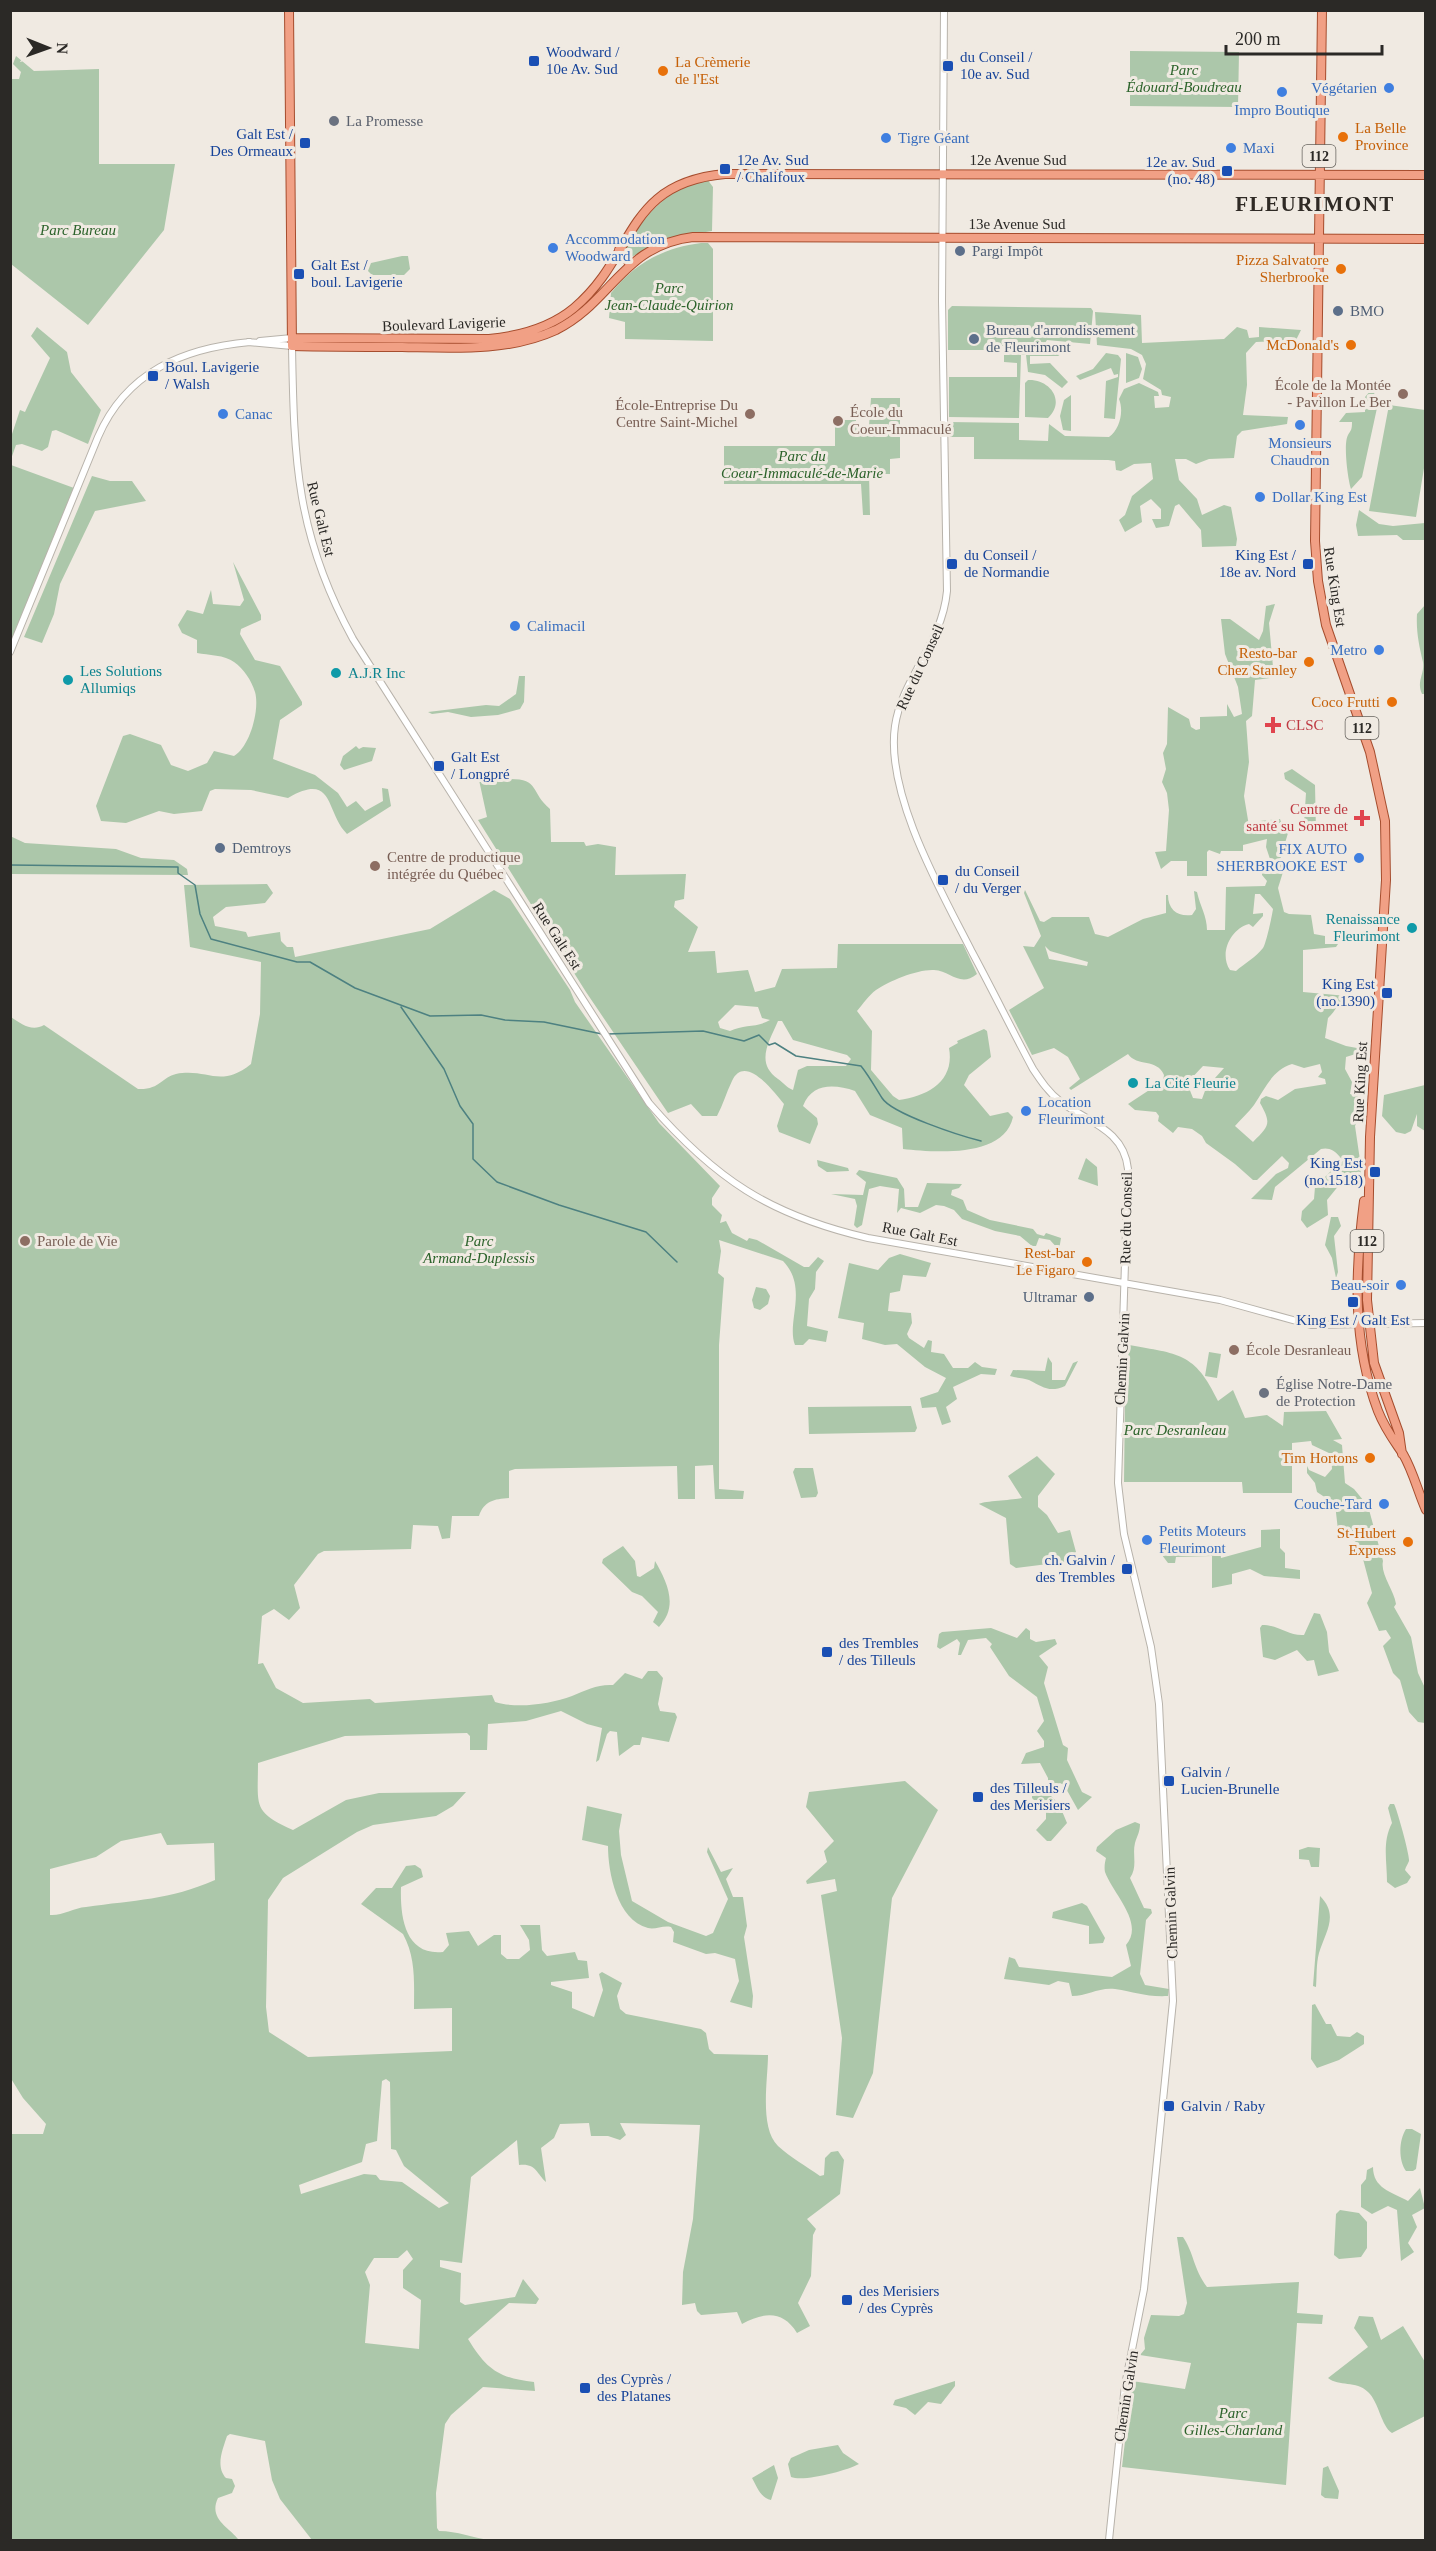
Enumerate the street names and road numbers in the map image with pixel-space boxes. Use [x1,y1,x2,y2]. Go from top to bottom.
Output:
road number: 112 [1302,145,1336,167]
street label: 12e Avenue Sud [969,152,1067,168]
street label: 13e Avenue Sud [968,216,1066,232]
street label: Boulevard Lavigerie [382,314,506,334]
street label: Rue Galt Est [304,480,338,559]
street label: Rue King Est [1321,546,1349,629]
street label: Rue du Conseil [893,622,947,712]
road number: 112 [1346,717,1378,739]
street label: Rue Galt Est [529,899,585,973]
street label: Rue King Est [1350,1040,1370,1123]
street label: Rue du Conseil [1117,1172,1135,1264]
street label: Rue Galt Est [881,1219,960,1249]
road number: 112 [1350,1230,1384,1252]
street label: Chemin Galvin [1112,1312,1132,1405]
street label: Chemin Galvin [1161,1866,1181,1959]
street label: Chemin Galvin [1111,2349,1141,2443]

